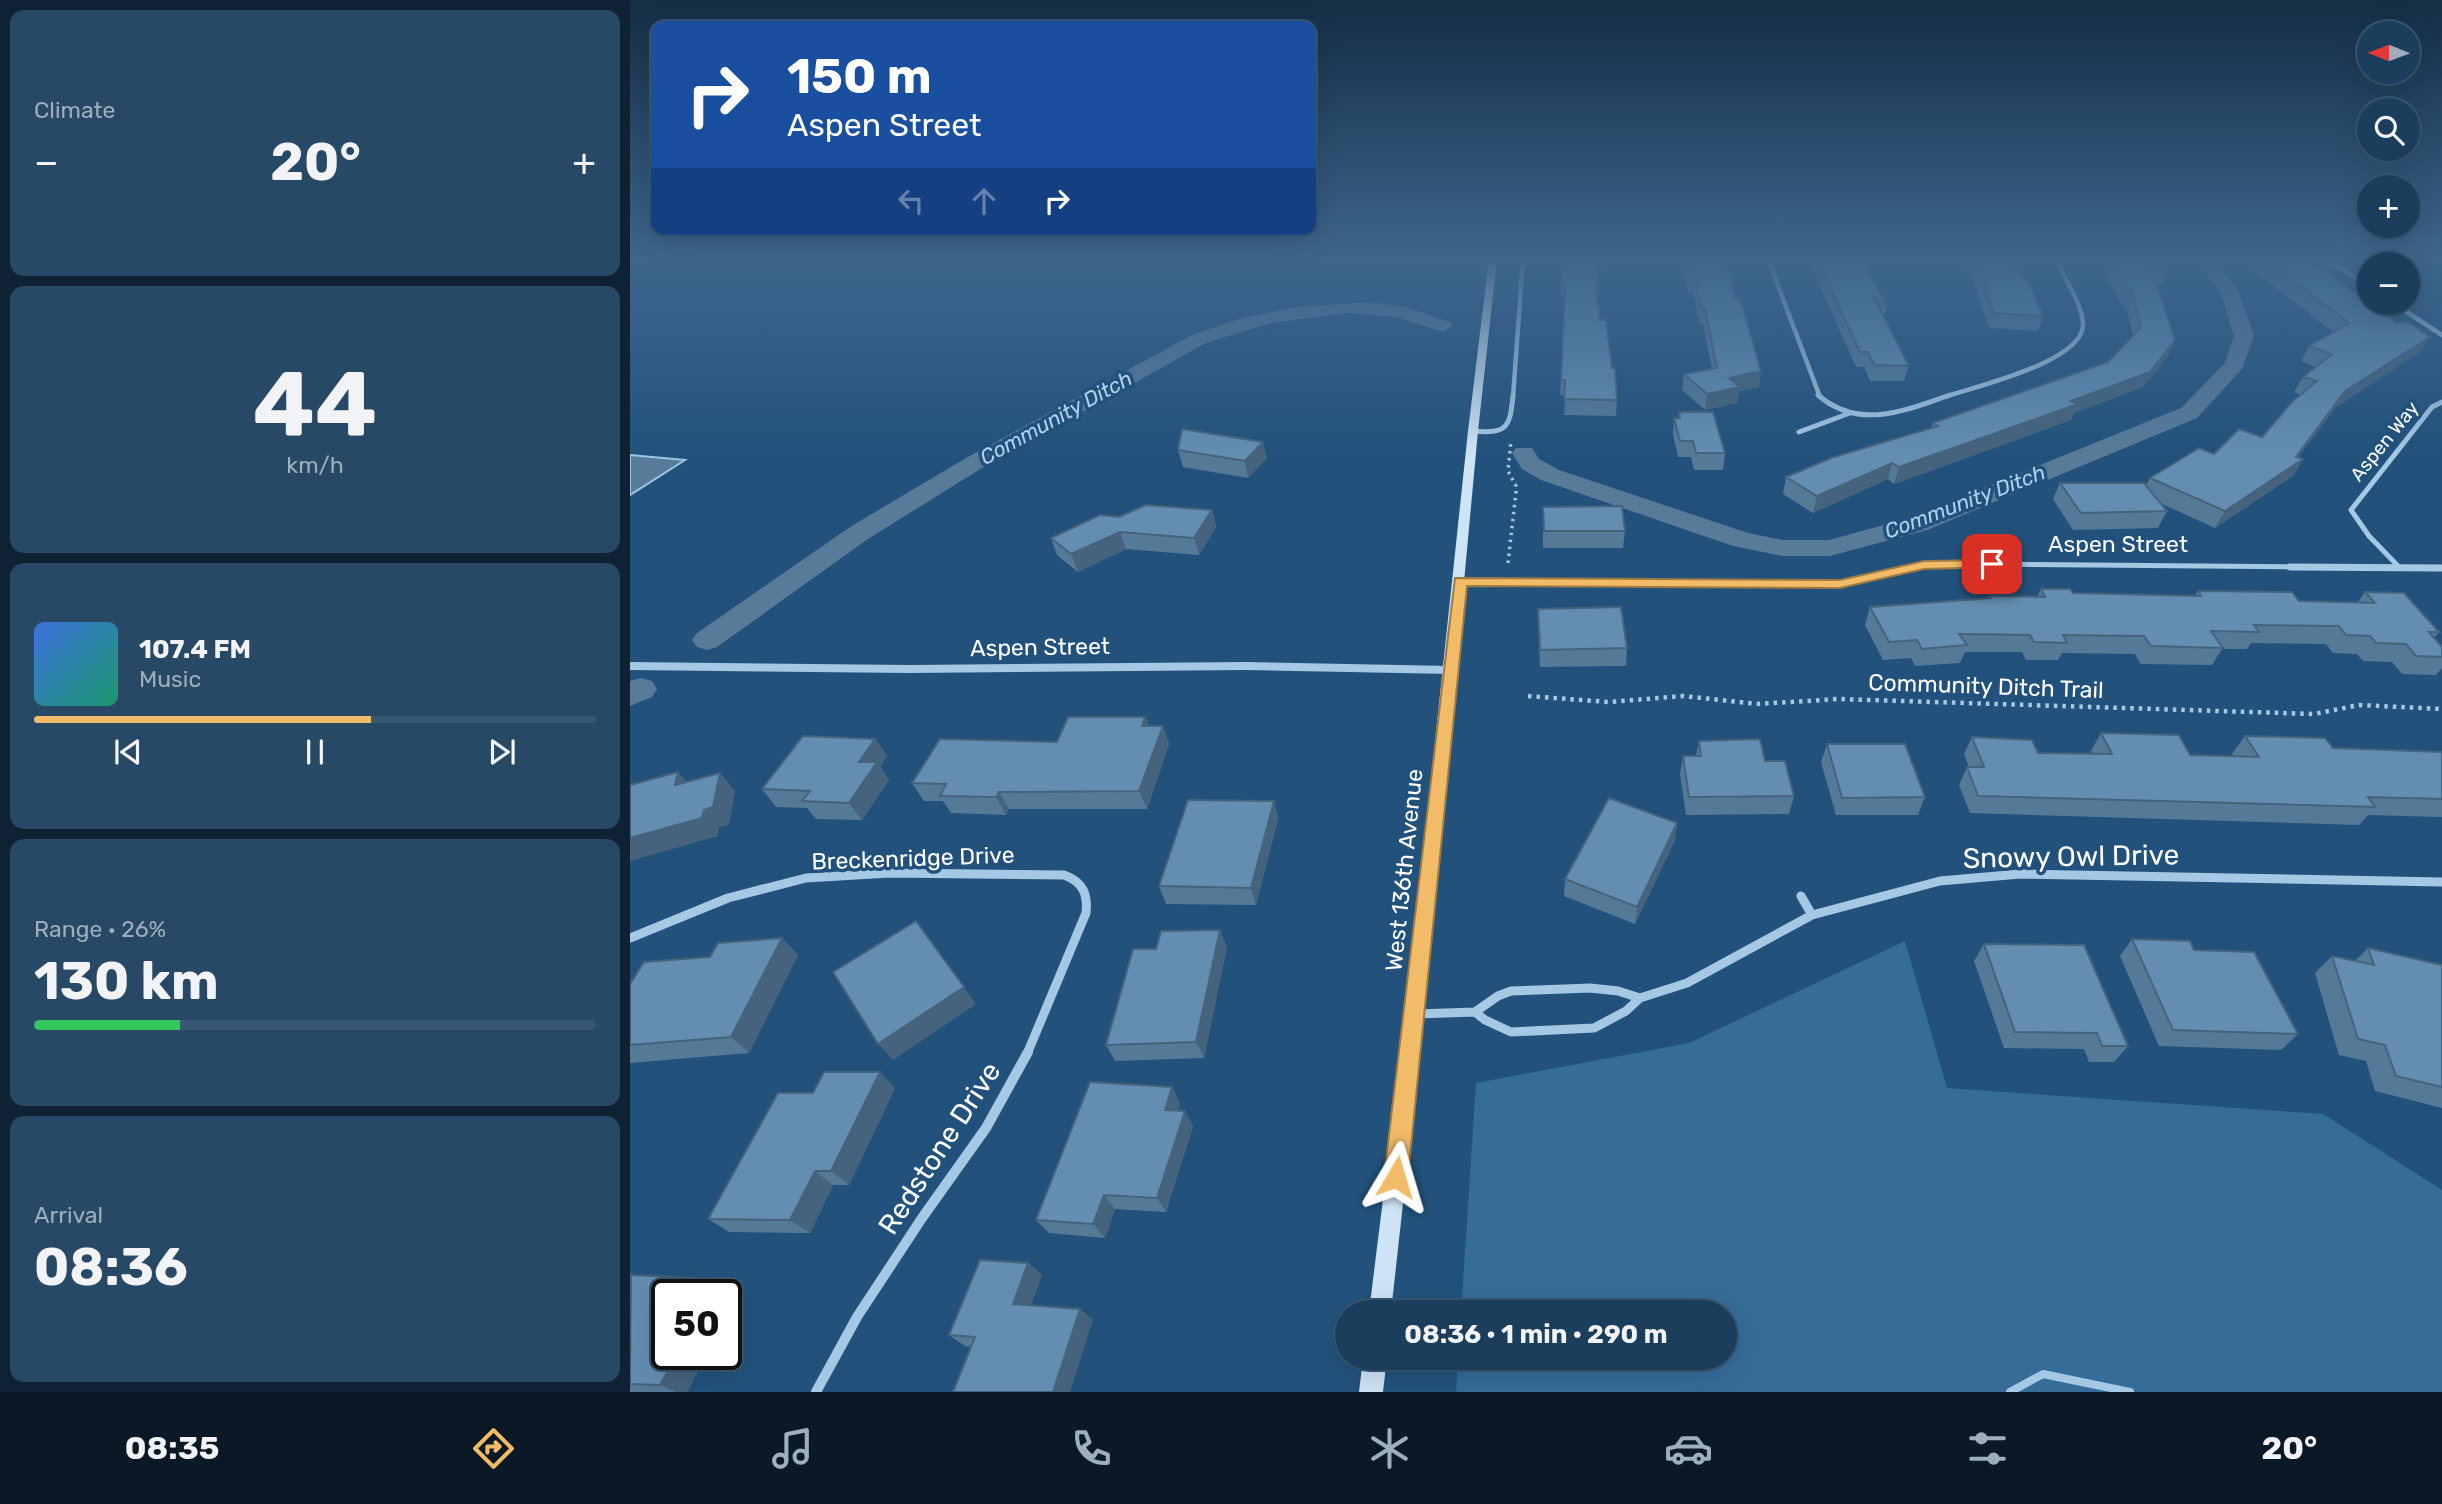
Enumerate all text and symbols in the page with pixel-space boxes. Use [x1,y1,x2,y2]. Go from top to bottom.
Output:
north arrow [2357,21,2420,84]
map controls [2357,21,2420,315]
text: 150 m [787,47,932,105]
icon: right [672,49,763,140]
text: Climate [34,96,115,124]
button: search [2357,98,2420,161]
text: Aspen Street [787,106,982,144]
text: 20° [270,131,361,193]
text: − [34,139,59,185]
text: + [572,139,596,185]
button: + [2357,175,2420,238]
icon: left [892,182,930,220]
icon: ahead [965,182,1003,220]
icon: right [1038,182,1076,220]
button: − [2357,252,2420,315]
text: 44 [253,351,377,459]
water label: Community Ditch [975,365,1136,470]
street label: Aspen Way [2345,397,2423,486]
text: km/h [286,451,344,479]
water label: Community Ditch [1881,459,2049,544]
street label: Aspen Street [2048,530,2188,558]
pin [1962,534,2022,594]
icon: arrive [1973,545,2011,583]
street label: Aspen Street [970,632,1110,662]
text: 107.4 FM [139,634,251,665]
text: Music [139,665,201,693]
street label: Community Ditch Trail [1868,668,2104,704]
icon: previous [109,733,147,771]
icon: pause [296,733,334,771]
icon: next [483,733,521,771]
street label: West 136th Avenue [1379,767,1429,973]
street label: Snowy Owl Drive [1962,838,2180,875]
street label: Breckenridge Drive [811,840,1015,876]
text: Range · 26% [34,915,166,943]
text: 130 km [34,950,219,1012]
street label: Redstone Drive [871,1056,1007,1241]
position arrow [1359,1140,1433,1214]
text: Arrival [34,1201,103,1229]
text: 08:36 [34,1236,188,1298]
speed limit sign: 50 [651,1279,742,1370]
text: 08:36 · 1 min · 290 m [1404,1319,1668,1350]
icon: directions [469,1424,518,1473]
icon: music [768,1424,817,1473]
icon: phone [1067,1424,1116,1473]
icon: climate [1365,1424,1414,1473]
icon: car [1664,1424,1713,1473]
icon: filters [1963,1424,2012,1473]
text: 08:35 [125,1429,219,1467]
text: 20° [2261,1429,2317,1467]

